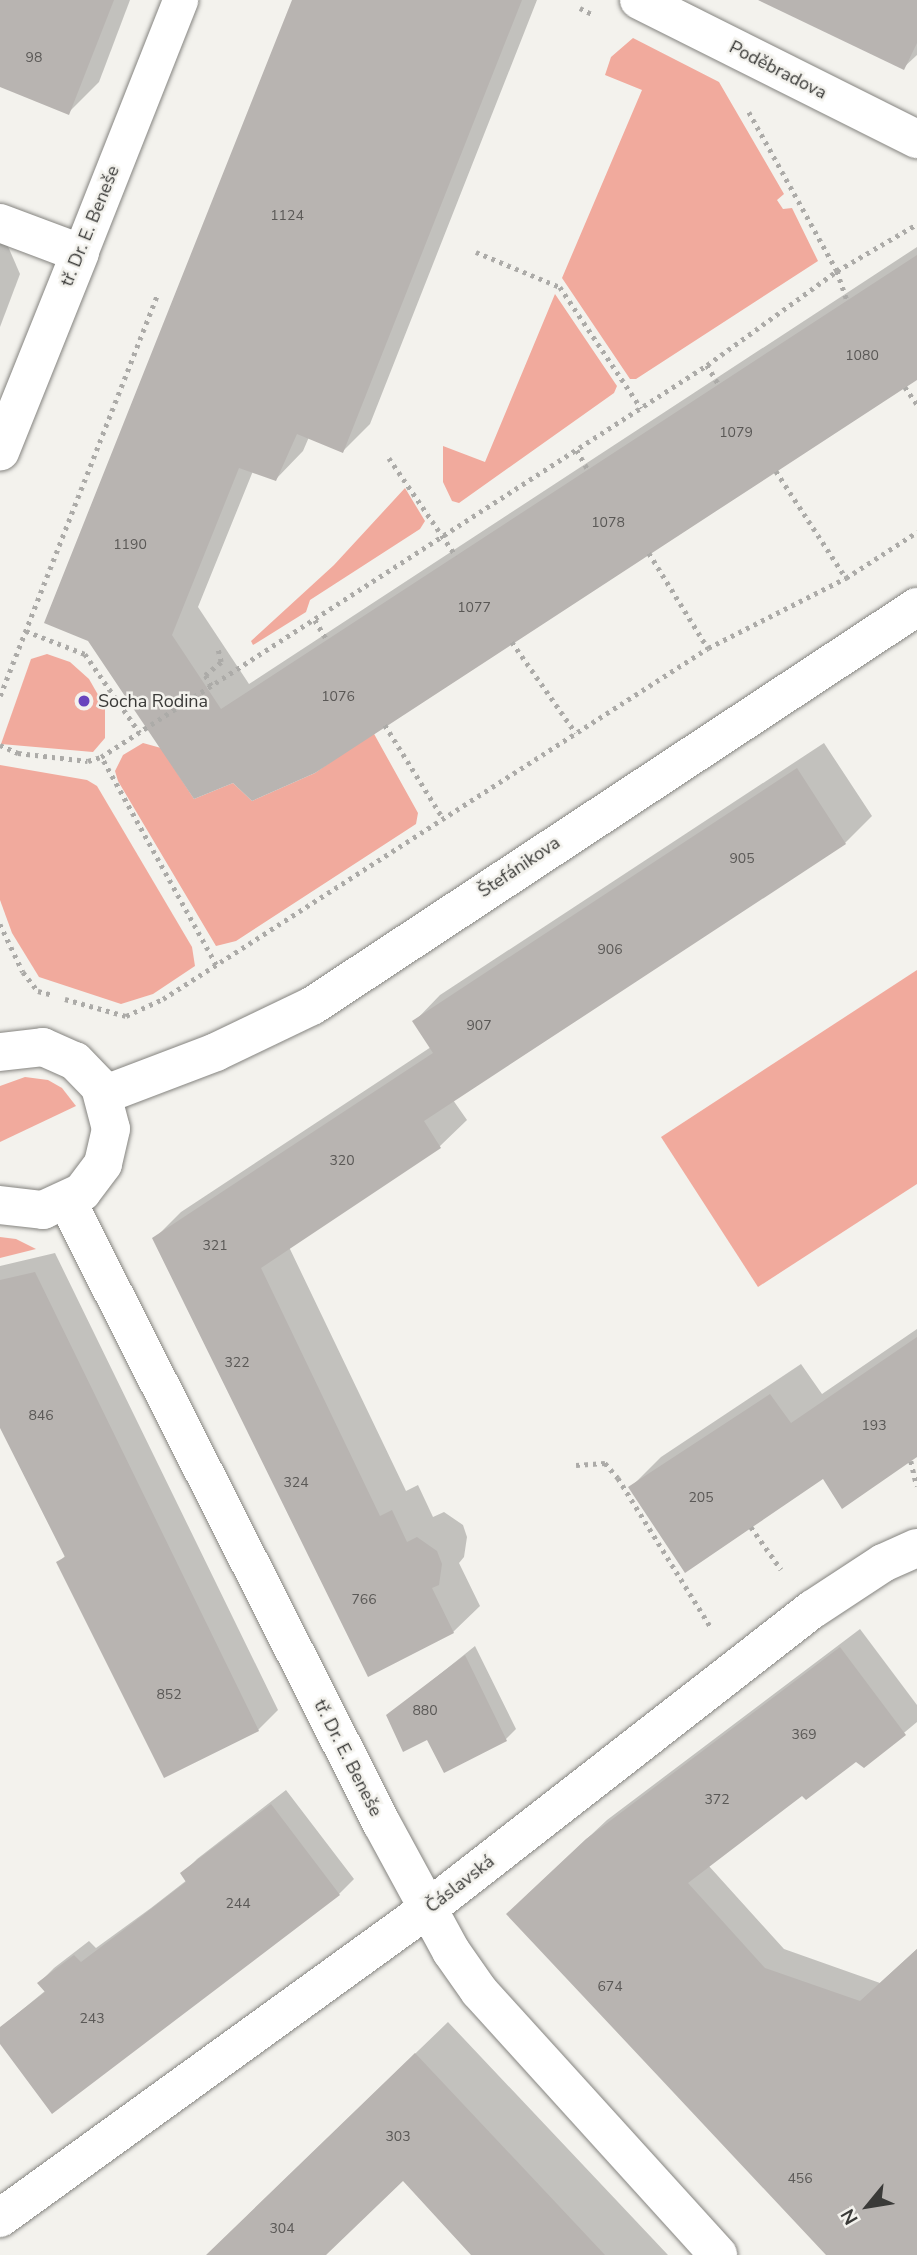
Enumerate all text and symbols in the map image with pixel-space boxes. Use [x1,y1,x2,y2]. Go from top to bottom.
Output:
street label: Poděbradova [726,36,830,104]
house number: 98 [26,50,42,66]
street label: tř. Dr. E. Beneše [56,162,124,290]
house number: 1124 [270,208,304,224]
house number: 1080 [845,348,879,364]
house number: 1079 [719,425,753,441]
house number: 1078 [591,515,625,531]
house number: 1190 [113,537,147,553]
house number: 1077 [457,600,491,616]
house number: 1076 [321,689,355,705]
place label: Socha Rodina [98,690,208,712]
marker: Socha Rodina [76,693,92,709]
street label: Štefánikova [474,832,564,902]
house number: 905 [729,851,755,867]
house number: 906 [597,942,623,958]
house number: 907 [466,1018,492,1034]
house number: 320 [329,1153,355,1169]
house number: 321 [202,1238,228,1254]
house number: 322 [224,1355,250,1371]
house number: 846 [28,1408,54,1424]
house number: 193 [861,1418,887,1434]
house number: 324 [283,1475,309,1491]
house number: 205 [688,1490,714,1506]
house number: 766 [351,1592,377,1608]
house number: 852 [156,1687,182,1703]
street label: tř. Dr. E. Beneše [309,1696,387,1820]
house number: 880 [412,1703,438,1719]
house number: 369 [791,1727,817,1743]
house number: 372 [704,1792,730,1808]
street label: Čáslavská [421,1851,499,1917]
house number: 244 [225,1896,251,1912]
house number: 674 [597,1979,623,1995]
house number: 243 [79,2011,105,2027]
house number: 303 [385,2129,411,2145]
house number: 456 [787,2171,813,2187]
north arrow [833,2171,903,2241]
text: N [835,2204,865,2229]
house number: 304 [269,2221,295,2237]

